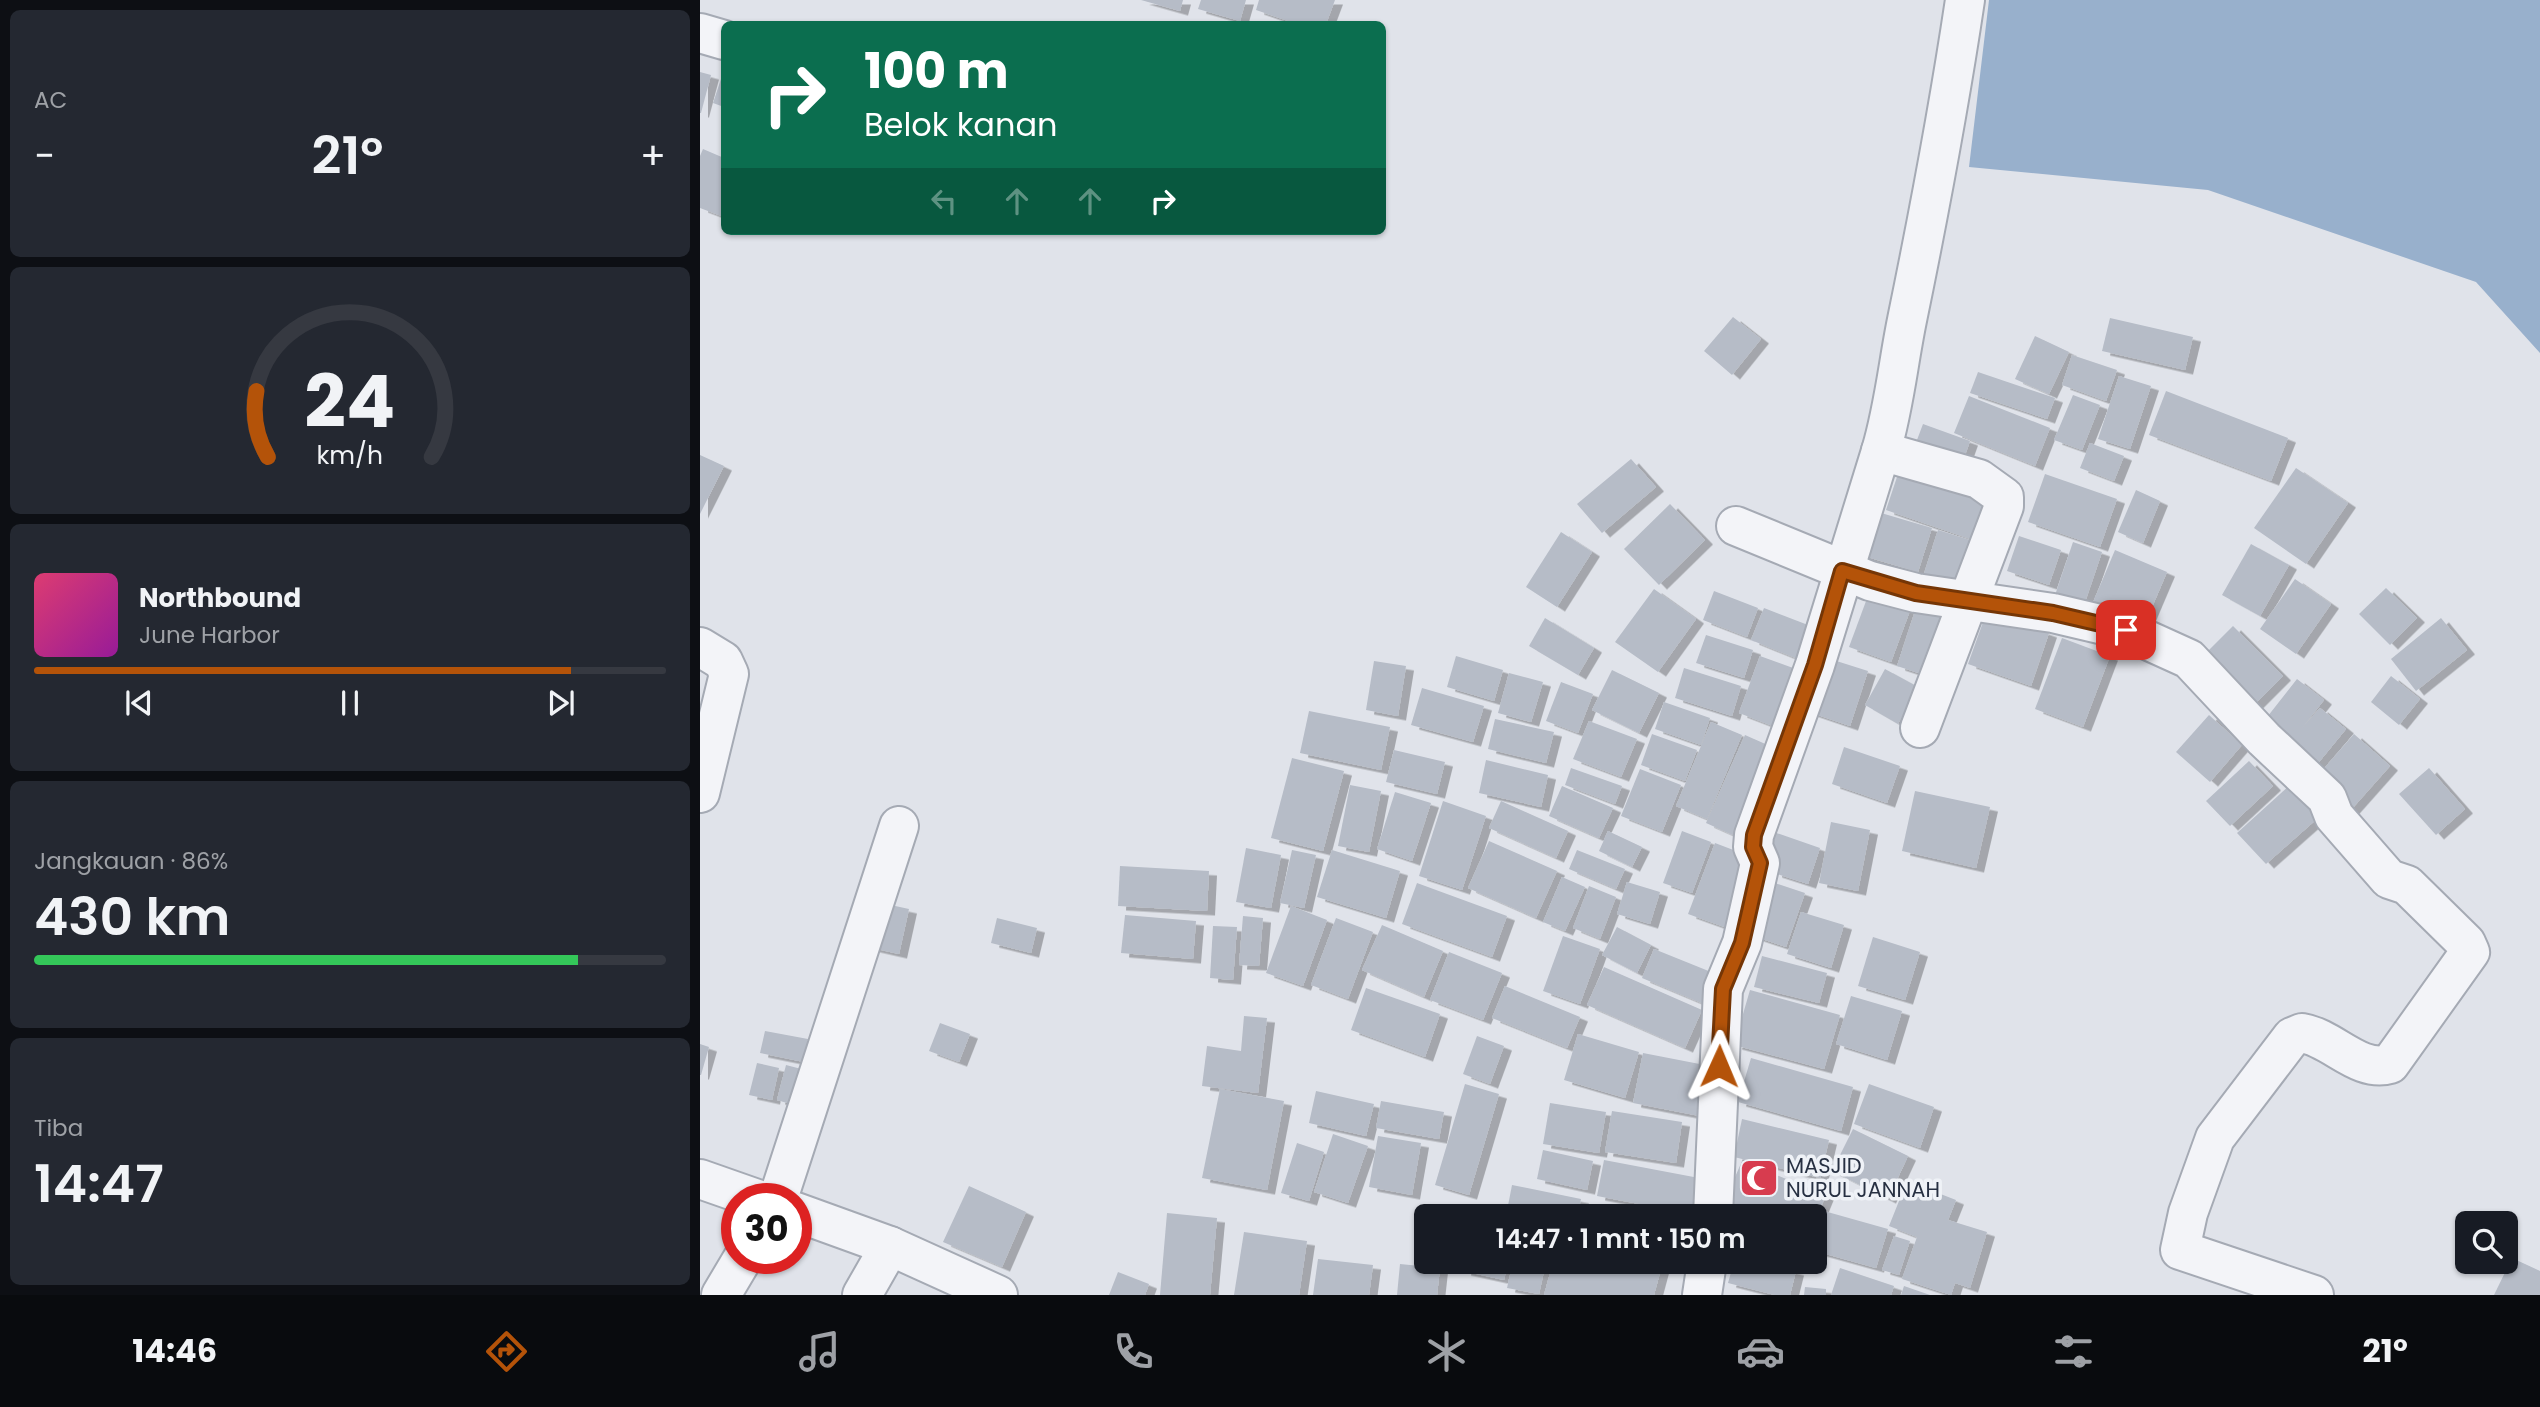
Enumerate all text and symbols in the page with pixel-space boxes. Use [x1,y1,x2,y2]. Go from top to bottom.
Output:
text: 100 m [864,37,1009,105]
icon: right [749,49,840,140]
text: AC [34,84,67,116]
text: Belok kanan [864,102,1058,147]
text: 21° [312,119,383,192]
text: − [34,129,55,182]
text: + [640,129,666,182]
icon: left [925,182,963,220]
icon: ahead [998,182,1036,220]
icon: ahead [1071,182,1109,220]
icon: right [1144,182,1182,220]
text: 24 [305,351,395,452]
text: km/h [317,437,383,472]
text: Northbound [139,580,301,616]
pin [2096,600,2156,660]
icon: arrive [2107,611,2145,649]
text: June Harbor [139,619,280,651]
icon: previous [120,684,158,722]
icon: pause [331,684,369,722]
icon: next [542,684,580,722]
text: Jangkauan · 86% [34,845,228,877]
text: 430 km [34,880,230,953]
position arrow [1682,1029,1756,1103]
text: Tiba [34,1112,83,1144]
text: 14:47 [34,1147,164,1220]
place label: MASJID NURUL JANNAH [1786,1151,1940,1204]
mosque icon: MASJID NURUL JANNAH [1738,1157,1780,1199]
speed limit sign: 30 [721,1183,812,1274]
map controls [2455,1211,2518,1274]
button: search [2455,1211,2518,1274]
text: 14:47 · 1 mnt · 150 m [1495,1221,1746,1257]
icon: directions [482,1327,531,1376]
icon: music [795,1327,844,1376]
icon: phone [1109,1327,1158,1376]
icon: climate [1422,1327,1471,1376]
icon: car [1736,1327,1785,1376]
icon: filters [2049,1327,2098,1376]
text: 14:46 [132,1328,217,1373]
text: 21° [2363,1328,2408,1373]

